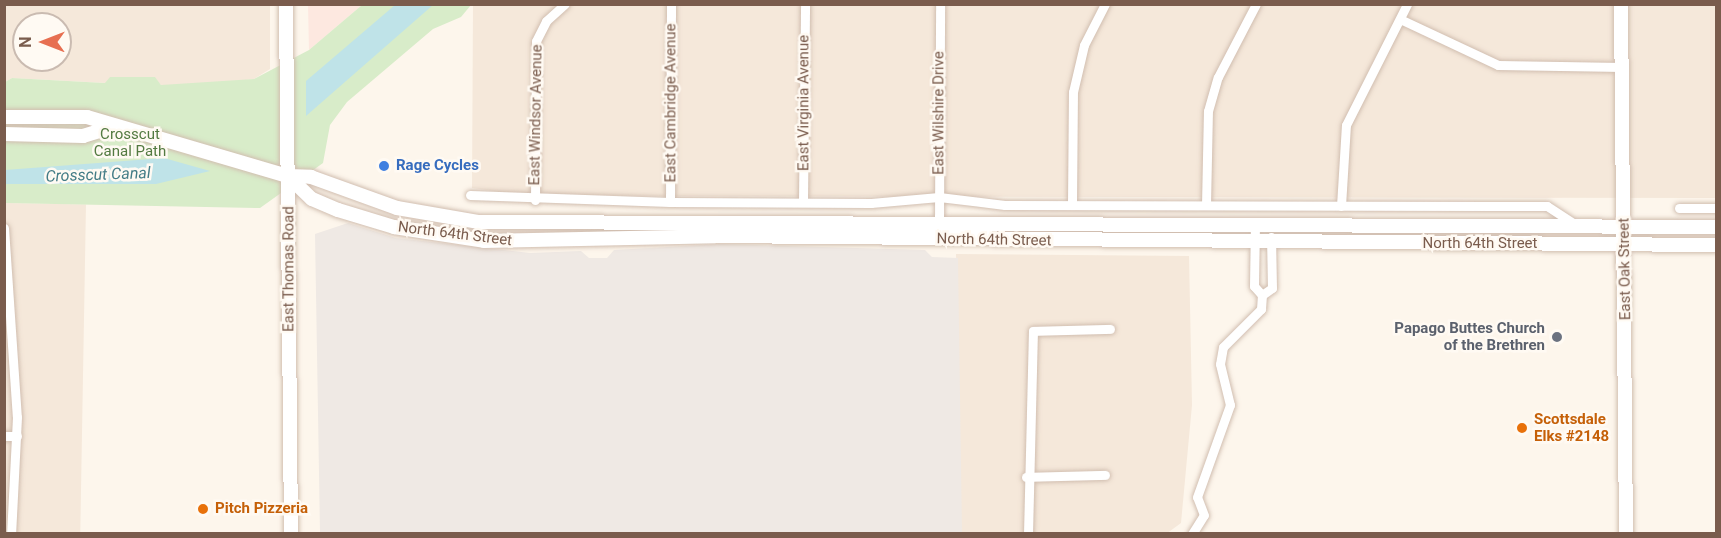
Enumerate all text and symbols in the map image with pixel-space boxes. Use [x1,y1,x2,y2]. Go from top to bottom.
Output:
north arrow [12,12,72,72]
street label: East Cambridge Avenue [662,24,680,182]
street label: East Virginia Avenue [795,35,813,171]
text: N [16,36,35,48]
street label: East Windsor Avenue [526,44,546,186]
street label: East Wilshire Drive [930,51,948,175]
park label: Crosscut Canal Path [94,125,166,160]
place label: Rage Cycles [396,157,479,175]
marker: Rage Cycles [377,159,391,173]
water label: Crosscut Canal [45,164,151,186]
street label: East Thomas Road [280,206,298,332]
street label: North 64th Street [397,218,513,250]
street label: East Oak Street [1615,218,1635,320]
street label: North 64th Street [936,230,1052,250]
street label: North 64th Street [1423,235,1537,253]
place label: Papago Buttes Church of the Brethren [1394,319,1545,354]
marker: Papago Buttes Church of the Brethren [1550,330,1564,344]
place label: Scottsdale Elks #2148 [1534,410,1609,445]
marker: Scottsdale Elks #2148 [1515,421,1529,435]
place label: Pitch Pizzeria [215,500,308,518]
marker: Pitch Pizzeria [196,502,210,516]

